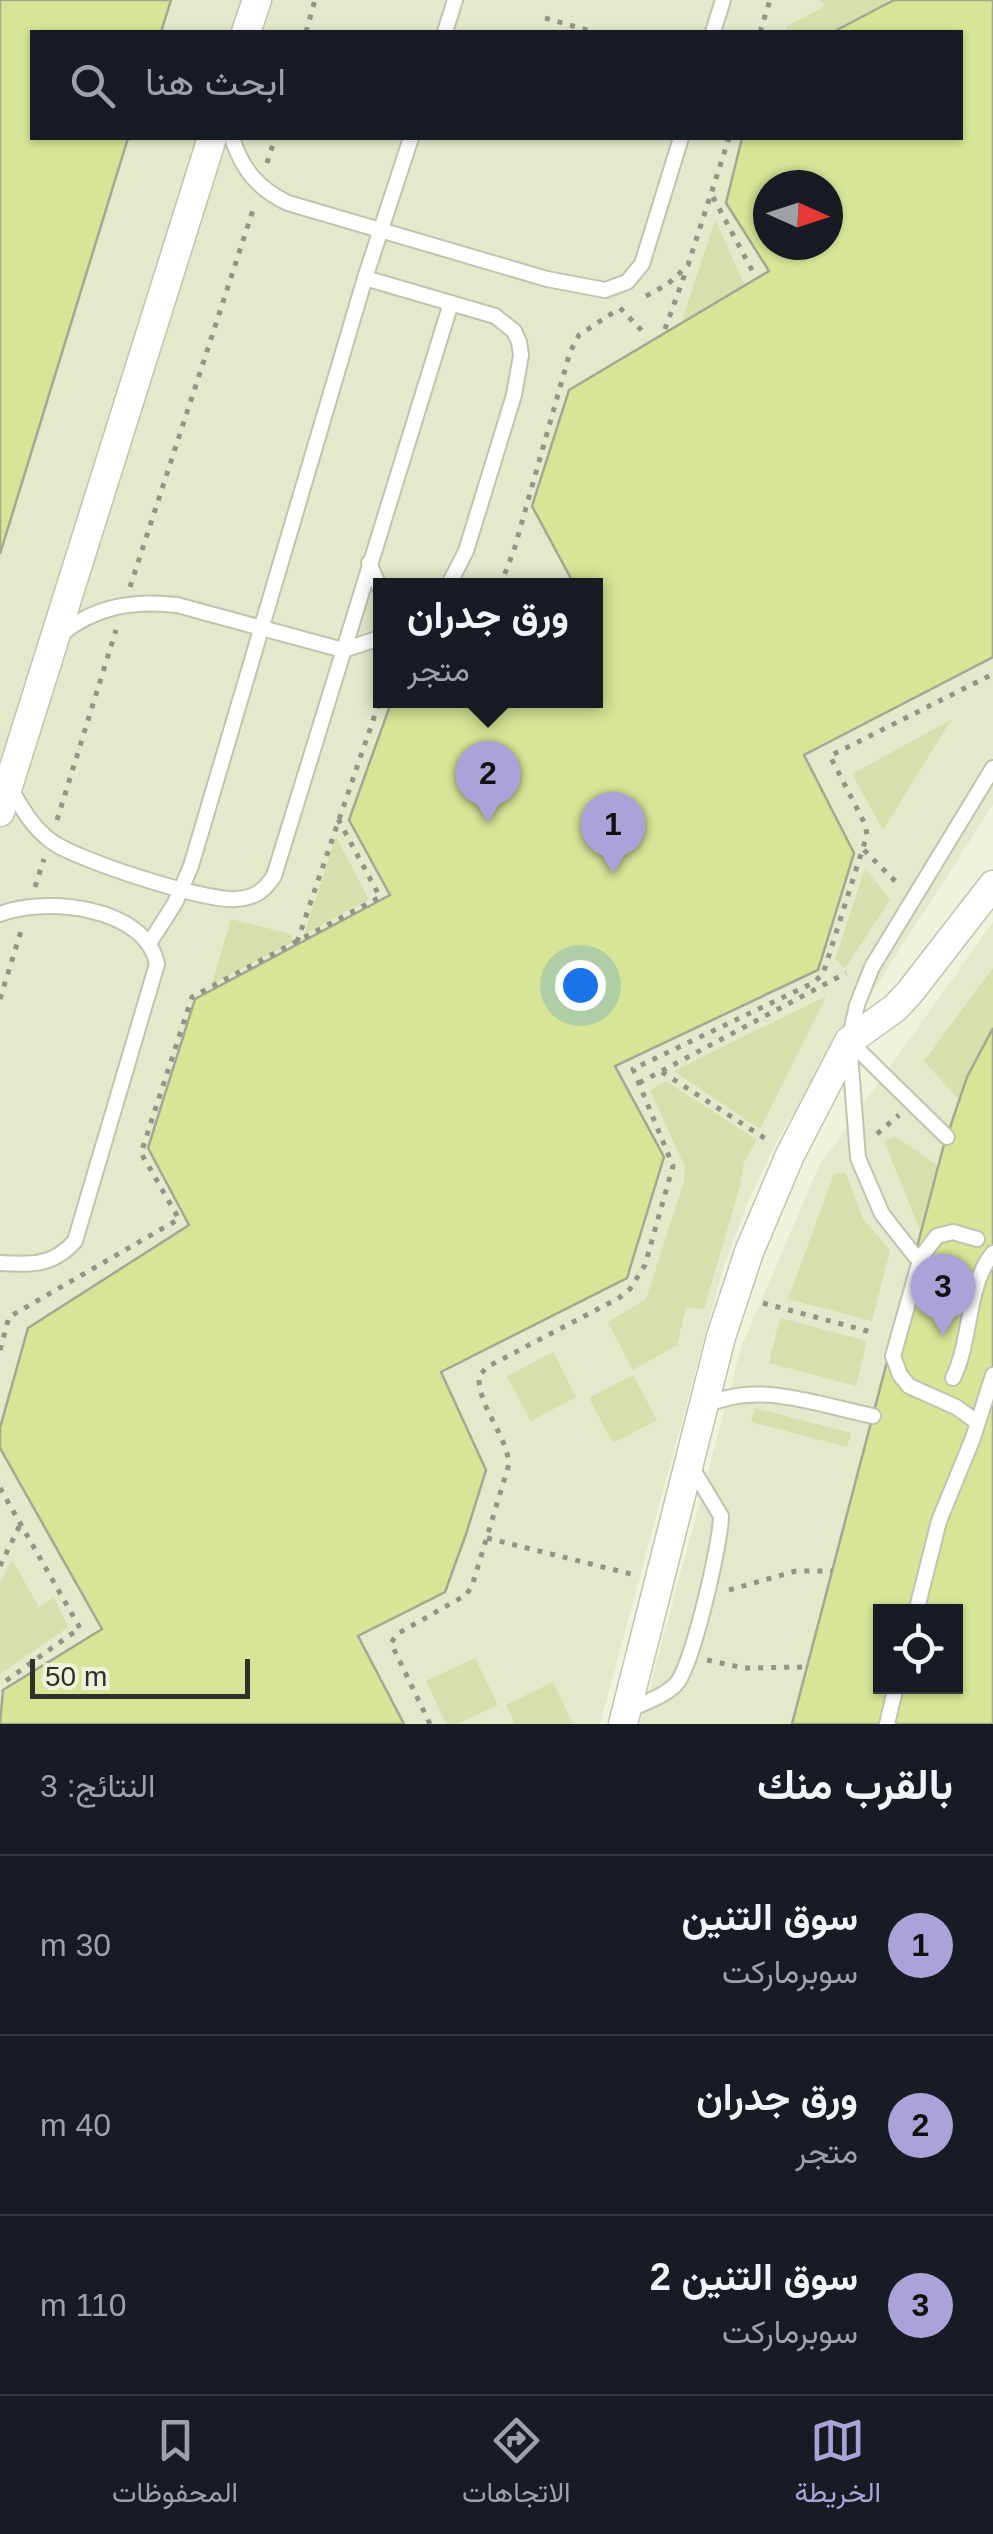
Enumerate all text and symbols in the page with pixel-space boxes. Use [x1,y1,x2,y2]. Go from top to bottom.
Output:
search box [30,30,963,140]
icon: search [65,58,120,113]
text: ابحث هنا [145,61,286,103]
north arrow [753,170,843,260]
popup [373,578,603,708]
text: ورق جدران [407,594,569,636]
text: متجر [407,652,470,688]
pin: 2 [456,740,520,823]
pin: 1 [580,792,646,874]
your location [555,960,606,1011]
pin: 3 [910,1254,976,1336]
map controls [873,1604,963,1694]
button: locate [873,1604,963,1694]
scale bar [30,1654,250,1698]
text: 50 m [45,1661,107,1692]
text: بالقرب منك [757,1761,953,1808]
text: النتائج: 3 [40,1768,155,1804]
text: سوق التنين [681,1896,858,1938]
text: 30 m [40,1927,111,1963]
text: 1 [912,1927,929,1963]
text: سوبرماركت [722,1954,858,1990]
text: ورق جدران [696,2076,858,2118]
text: 40 m [40,2107,111,2143]
text: 2 [912,2107,929,2143]
text: متجر [795,2134,858,2170]
text: سوق التنين 2 [650,2256,858,2298]
text: 110 m [40,2287,127,2323]
text: 3 [912,2287,929,2323]
text: سوبرماركت [722,2314,858,2350]
tab: المحفوظات [112,2413,238,2517]
tab: الاتجاهات [462,2413,571,2517]
tab: الخريطة [794,2413,881,2517]

